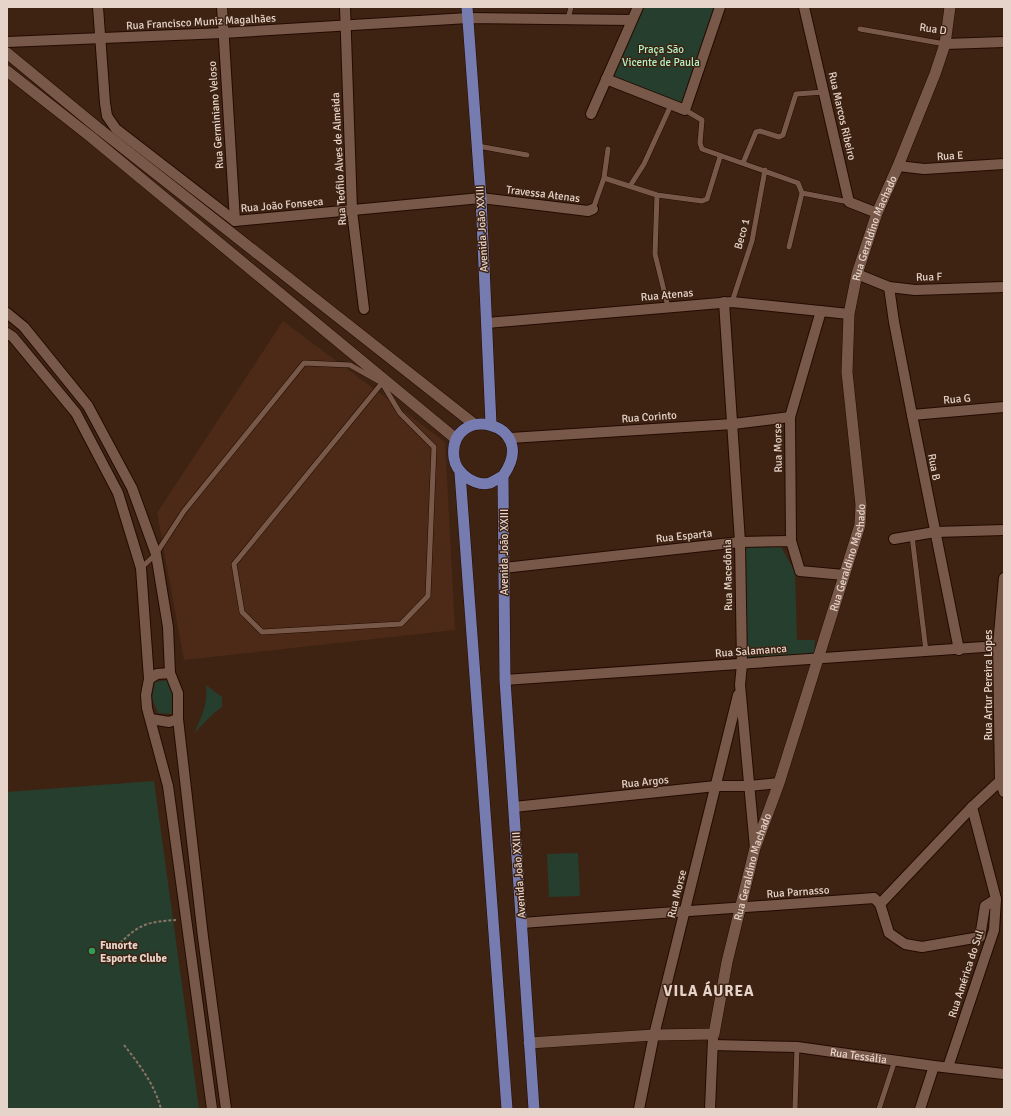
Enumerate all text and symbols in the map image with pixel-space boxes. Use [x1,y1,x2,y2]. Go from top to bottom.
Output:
street label: Rua Francisco Muniz Magalhães [126,12,276,32]
street label: Rua D [918,21,948,37]
park label: Praça São Vicente de Paula [622,43,700,69]
street label: Rua Germiniano Veloso [206,60,226,169]
street label: Rua Marcos Ribeiro [826,71,859,162]
street label: Rua Teófilo Alves de Almeida [329,92,349,226]
street label: Rua E [936,149,964,163]
street label: Rua Geraldino Machado [849,173,900,282]
street label: Travessa Atenas [505,183,581,205]
street label: Avenida João XXIII [473,185,491,273]
street label: Rua João Fonseca [240,195,324,215]
street label: Beco 1 [732,217,752,251]
street label: Rua F [916,270,942,284]
street label: Rua Atenas [640,286,694,304]
street label: Rua G [943,391,971,407]
street label: Rua Corinto [621,409,677,425]
street label: Rua Morse [771,423,785,473]
street label: Rua B [925,452,943,482]
street label: Rua Geraldino Machado [827,503,868,613]
street label: Avenida João XXIII [498,509,511,595]
street label: Rua Esparta [655,527,713,545]
street label: Rua Macedônia [721,539,735,611]
street label: Rua Artur Pereira Lopes [982,629,995,740]
street label: Rua Salamanca [715,642,788,660]
street label: Rua Argos [621,773,669,791]
street label: Rua Geraldino Machado [731,811,774,922]
street label: Avenida João XXIII [509,831,529,919]
street label: Rua Morse [665,868,689,920]
street label: Rua Parnasso [766,883,830,901]
street label: Rua América do Sul [946,929,986,1019]
place label: Funorte Esporte Clube [100,939,167,965]
marker: Funorte Esporte Clube [87,946,97,956]
district label: VILA ÁUREA [663,981,755,1000]
street label: Rua Tessália [829,1045,888,1066]

